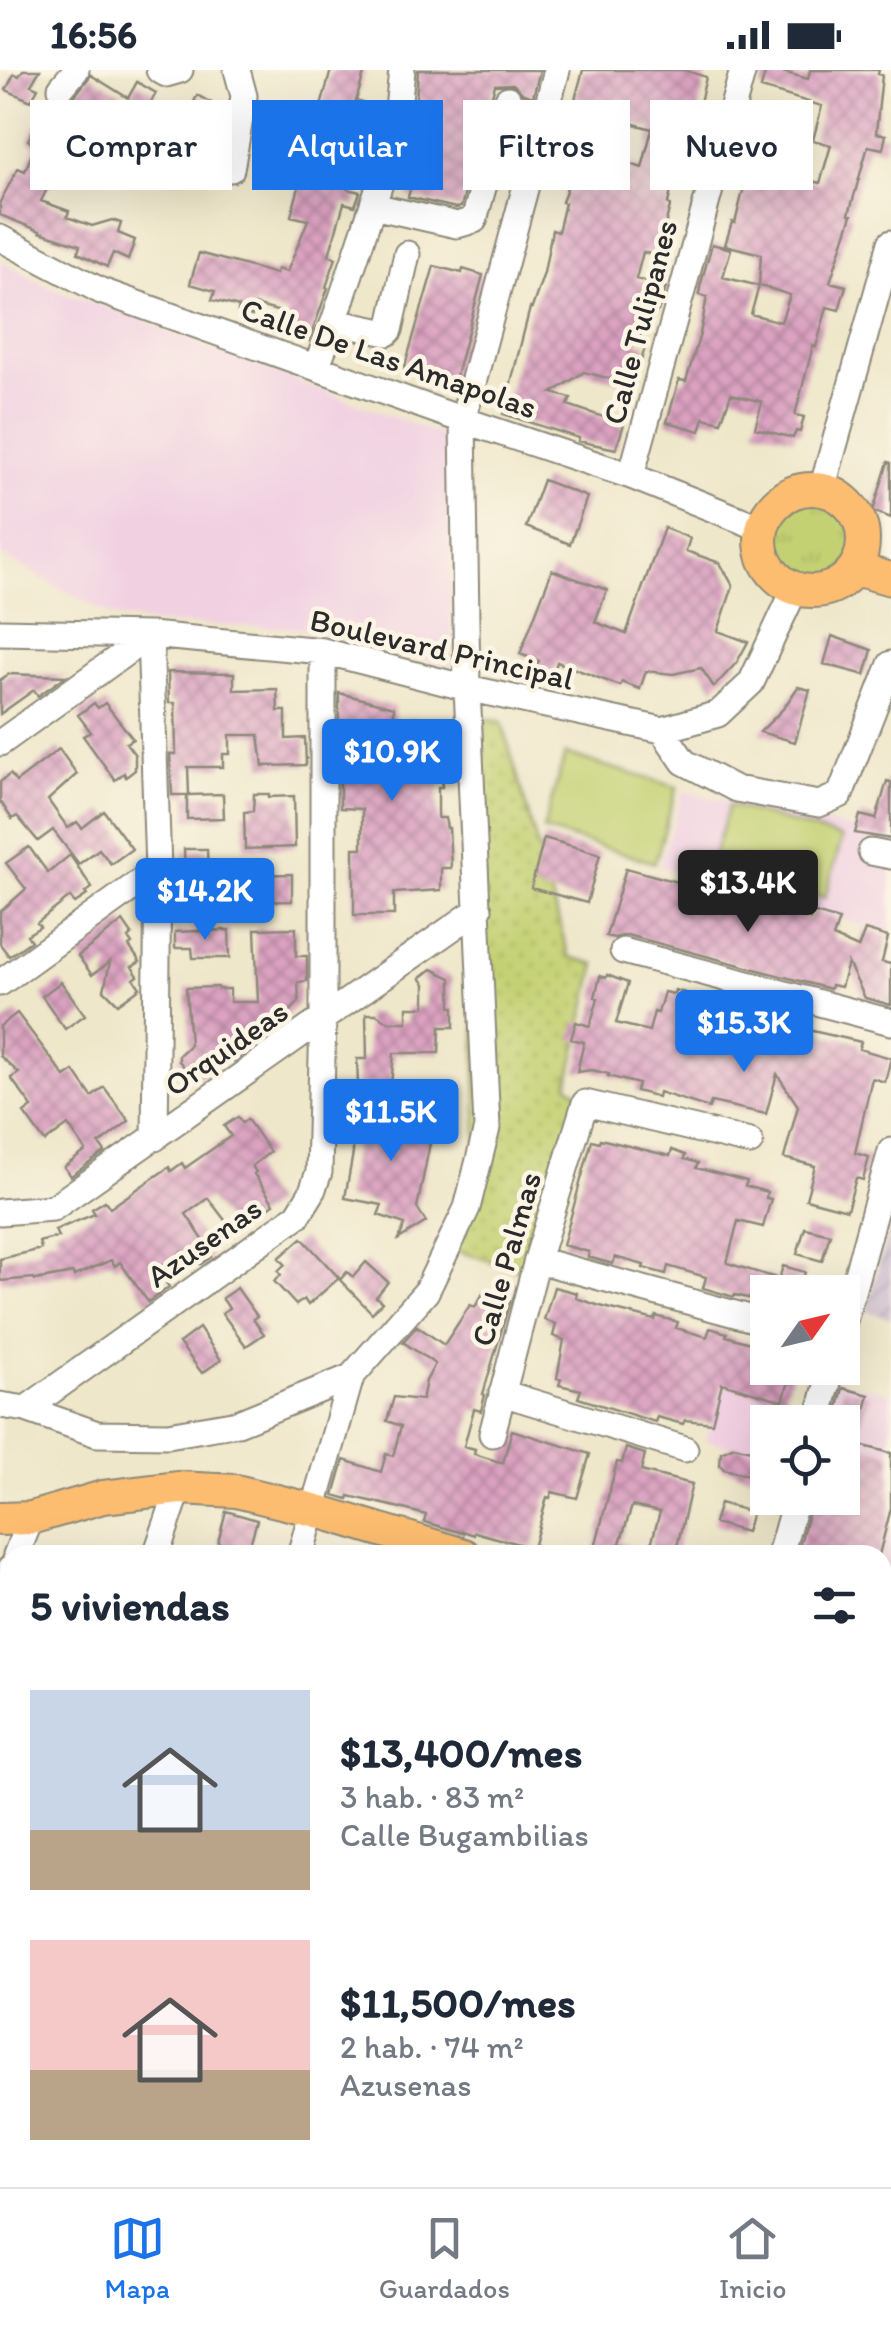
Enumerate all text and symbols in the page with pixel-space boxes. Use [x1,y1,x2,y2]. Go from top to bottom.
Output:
text: 16:56 [50,12,137,58]
chip: Comprar [30,100,232,190]
chip: Alquilar [252,100,443,190]
chip: Filtros [463,100,630,190]
chip: Nuevo [650,100,813,190]
street label: Calle Tulipanes [594,216,686,428]
street label: Calle De Las Amapolas [236,290,542,426]
street label: Boulevard Principal [306,600,578,698]
pin: $10.9K [311,719,473,804]
text: $10.9K [344,732,440,770]
pin: $13.4K [667,850,829,935]
pin: $14.2K [124,858,286,943]
text: $13.4K [700,863,796,901]
text: $14.2K [157,871,253,909]
pin: $15.3K [663,990,825,1075]
street label: Orquideas [157,992,295,1104]
text: $15.3K [697,1003,791,1041]
pin: $11.5K [310,1079,472,1164]
text: $11.5K [345,1092,437,1130]
street label: Calle Palmas [463,1167,549,1351]
street label: Azusenas [139,1189,269,1295]
north arrow [750,1275,860,1385]
map controls [750,1275,860,1515]
button: locate [750,1405,860,1515]
icon: filters [807,1578,862,1633]
text: 5 viviendas [30,1580,230,1631]
text: $13,400/mes [340,1727,582,1778]
icon: home [110,1730,230,1850]
text: 3 hab. · 83 m² [340,1778,524,1816]
text: Calle Bugambilias [340,1816,589,1854]
text: $11,500/mes [340,1977,576,2028]
icon: home [110,1980,230,2100]
text: 2 hab. · 74 m² [340,2028,524,2066]
text: Azusenas [340,2066,471,2104]
tab: Mapa [104,2211,170,2305]
tab: Guardados [379,2211,510,2305]
tab: Inicio [719,2211,786,2305]

